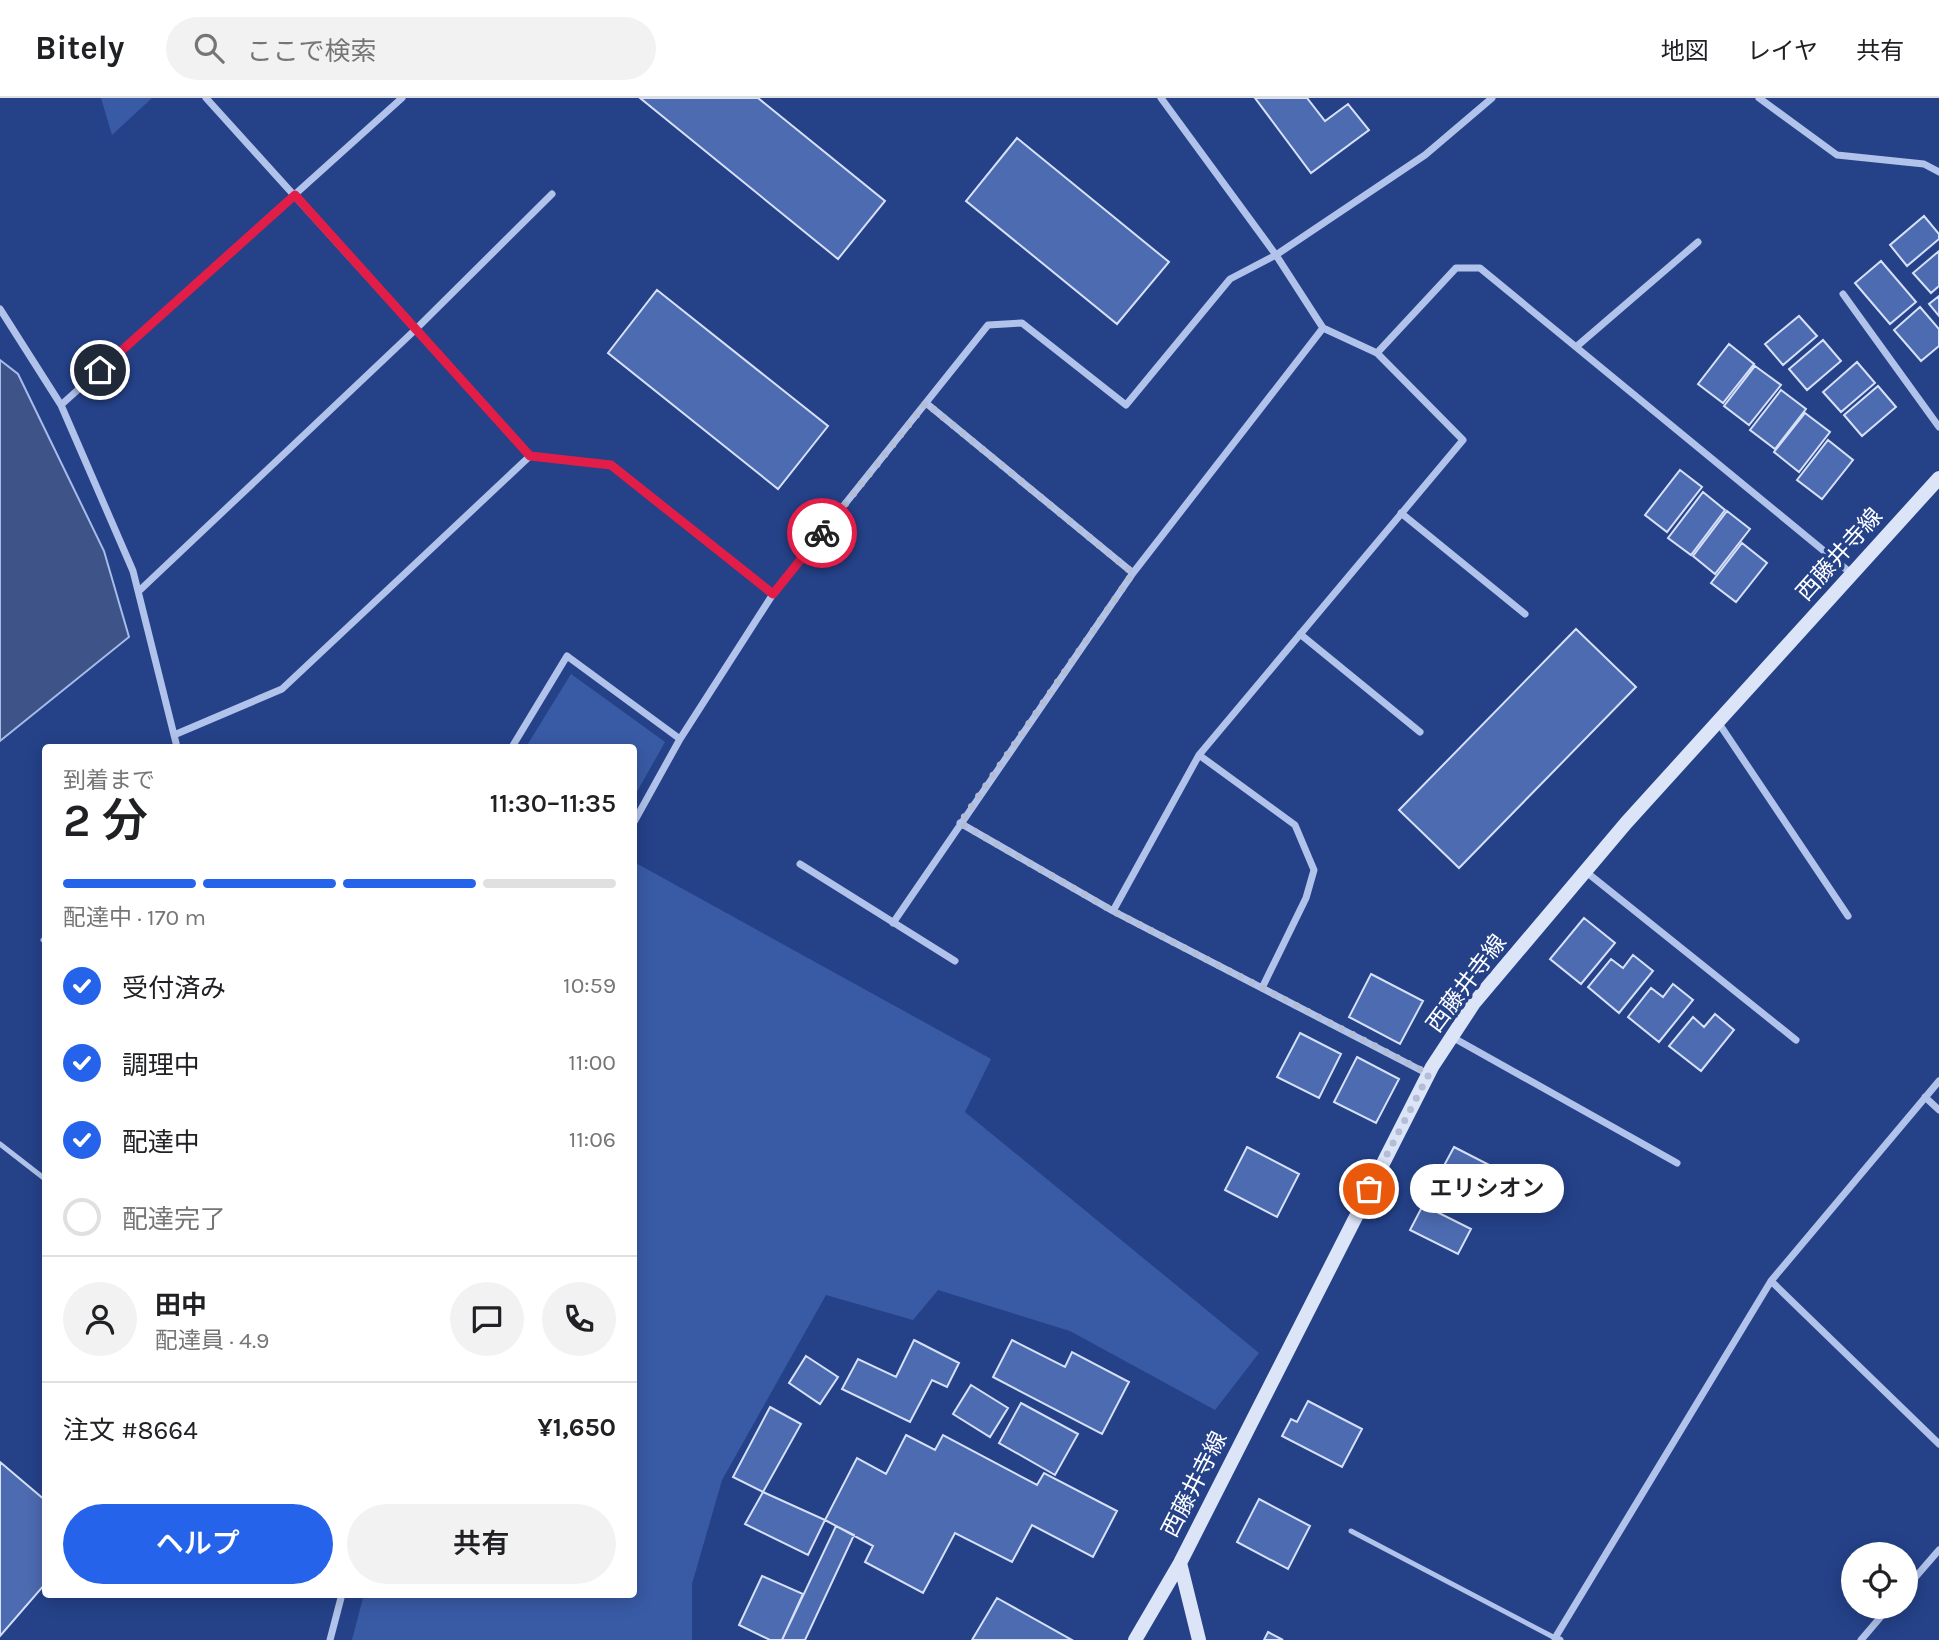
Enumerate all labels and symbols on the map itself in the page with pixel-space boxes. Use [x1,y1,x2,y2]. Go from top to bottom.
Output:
pin [70,340,130,400]
courier [787,498,857,568]
street label: 西藤井寺線 [1791,503,1888,606]
street label: 西藤井寺線 [1421,929,1512,1037]
pin [1339,1159,1399,1219]
callout: エリシオン [1411,1164,1565,1214]
street label: 西藤井寺線 [1156,1427,1233,1542]

